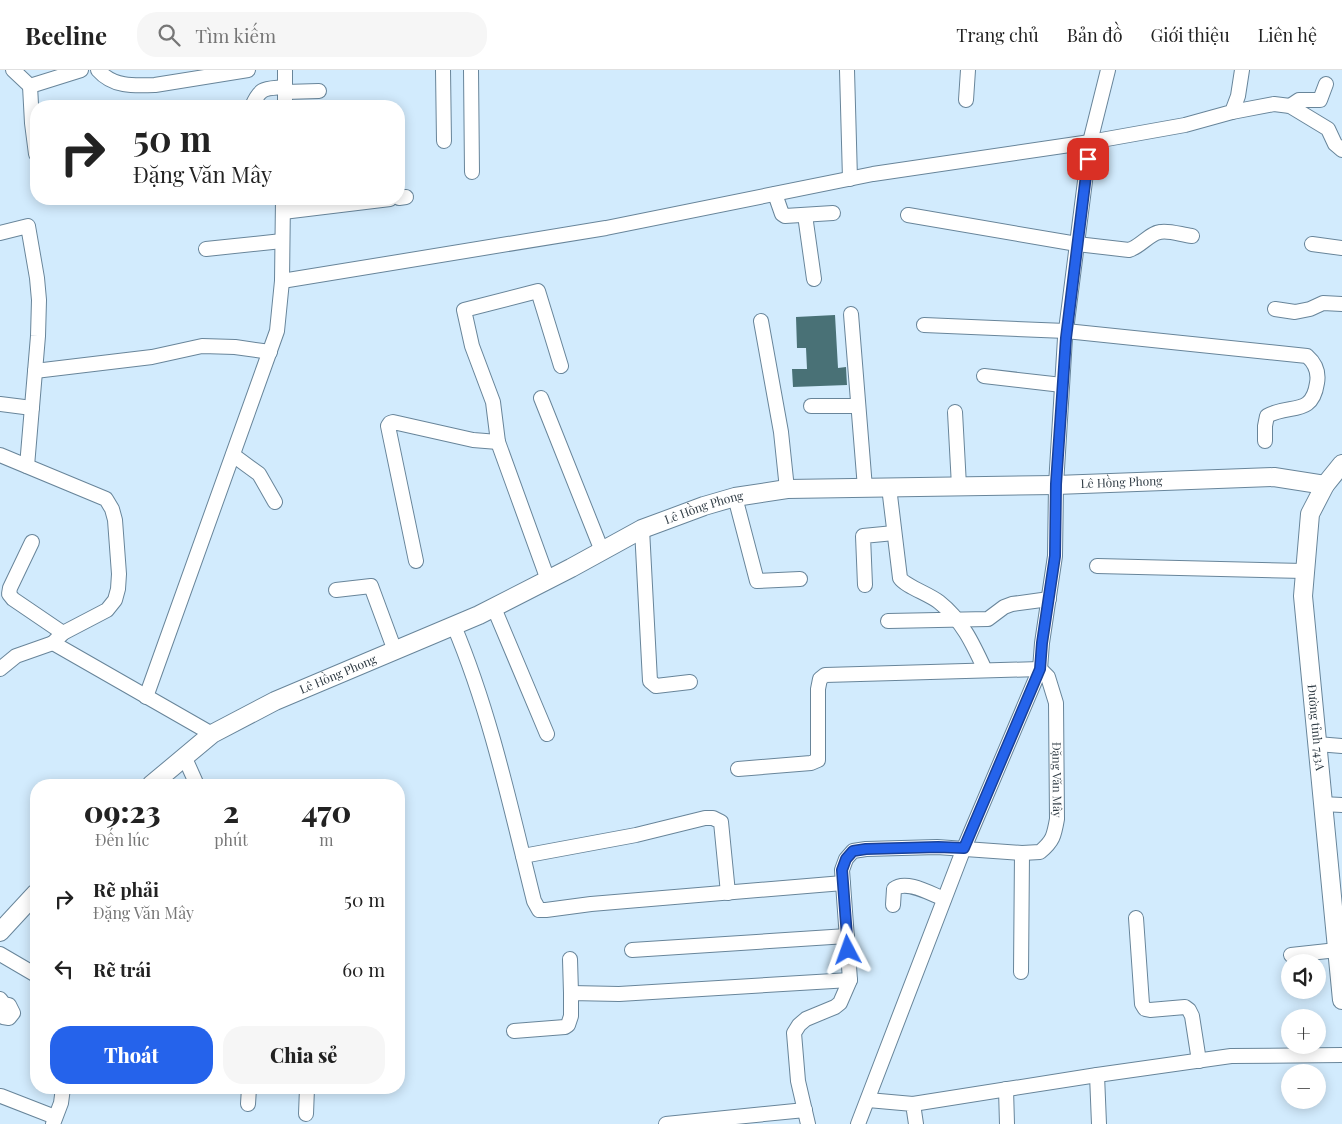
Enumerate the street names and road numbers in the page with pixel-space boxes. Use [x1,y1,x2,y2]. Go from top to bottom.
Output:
street label: Lê Hồng Phong [1080,472,1163,491]
street label: Lê Hồng Phong [662,487,745,527]
street label: Lê Hồng Phong [297,650,379,697]
street label: Đường tỉnh 743A [1305,683,1329,772]
street label: Đặng Văn Mây [1049,742,1066,818]

